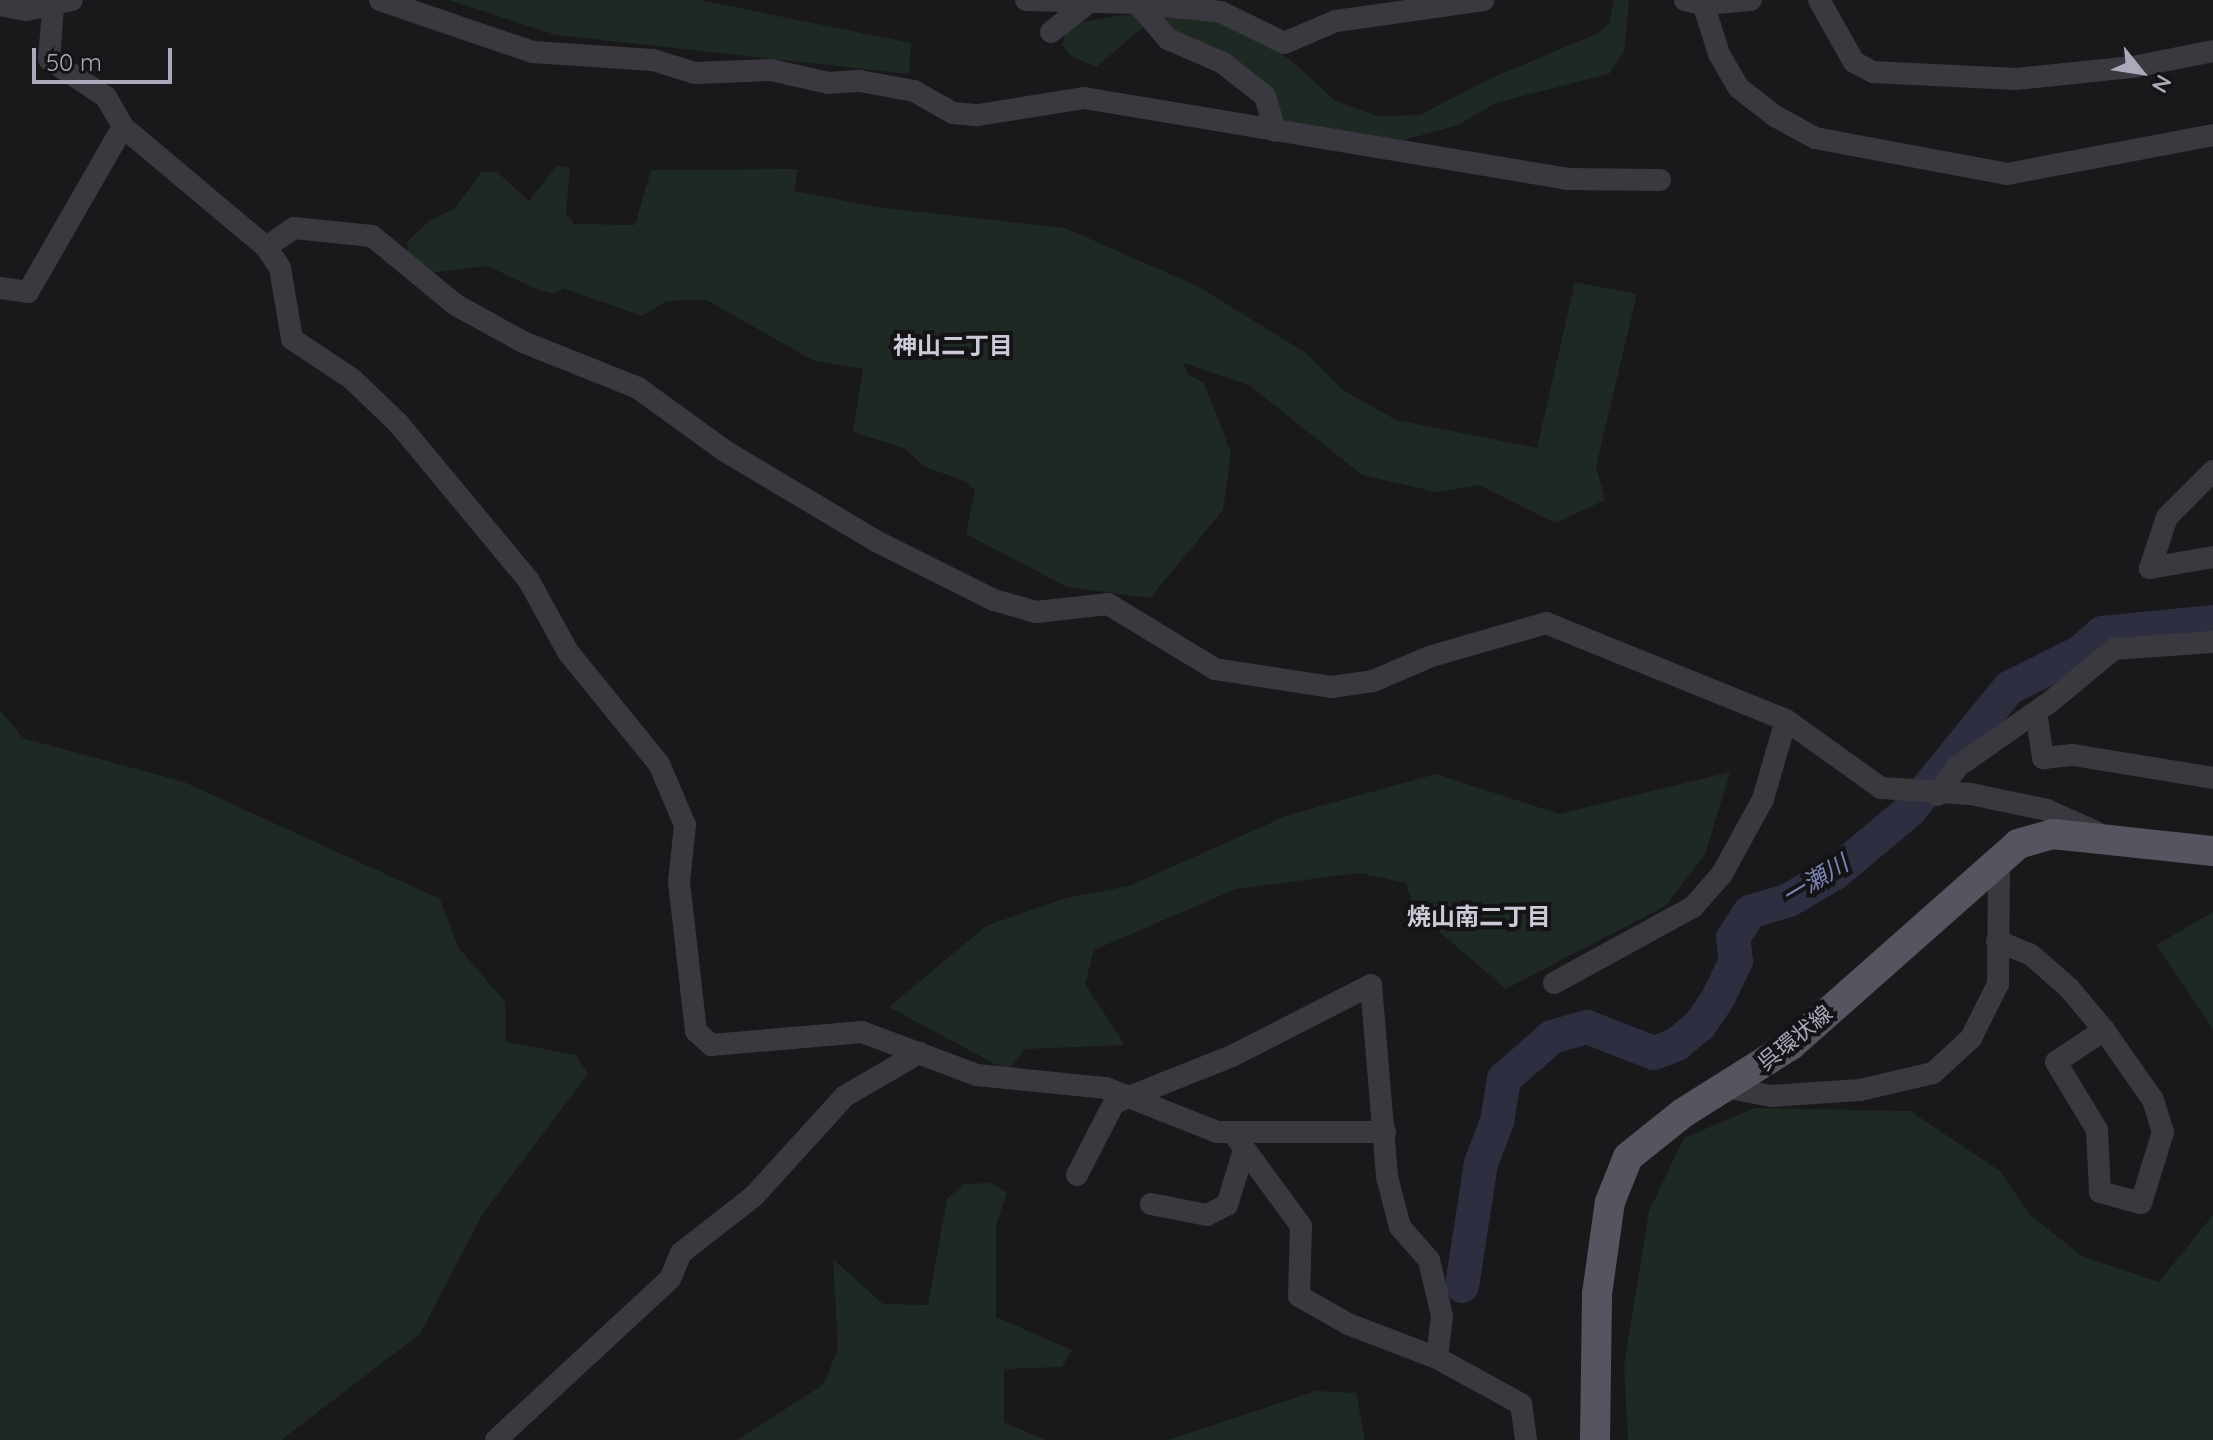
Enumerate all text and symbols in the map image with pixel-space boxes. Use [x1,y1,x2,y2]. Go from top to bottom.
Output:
scale bar [36,32,176,82]
north arrow [2101,32,2181,112]
text: 50 m [46,47,102,77]
text: N [2146,70,2178,98]
district label: 神山二丁目 [893,332,1013,360]
water label: 一瀬川 [1777,849,1853,911]
district label: 焼山南二丁目 [1407,903,1551,931]
street label: 呉環状線 [1752,1000,1838,1076]

